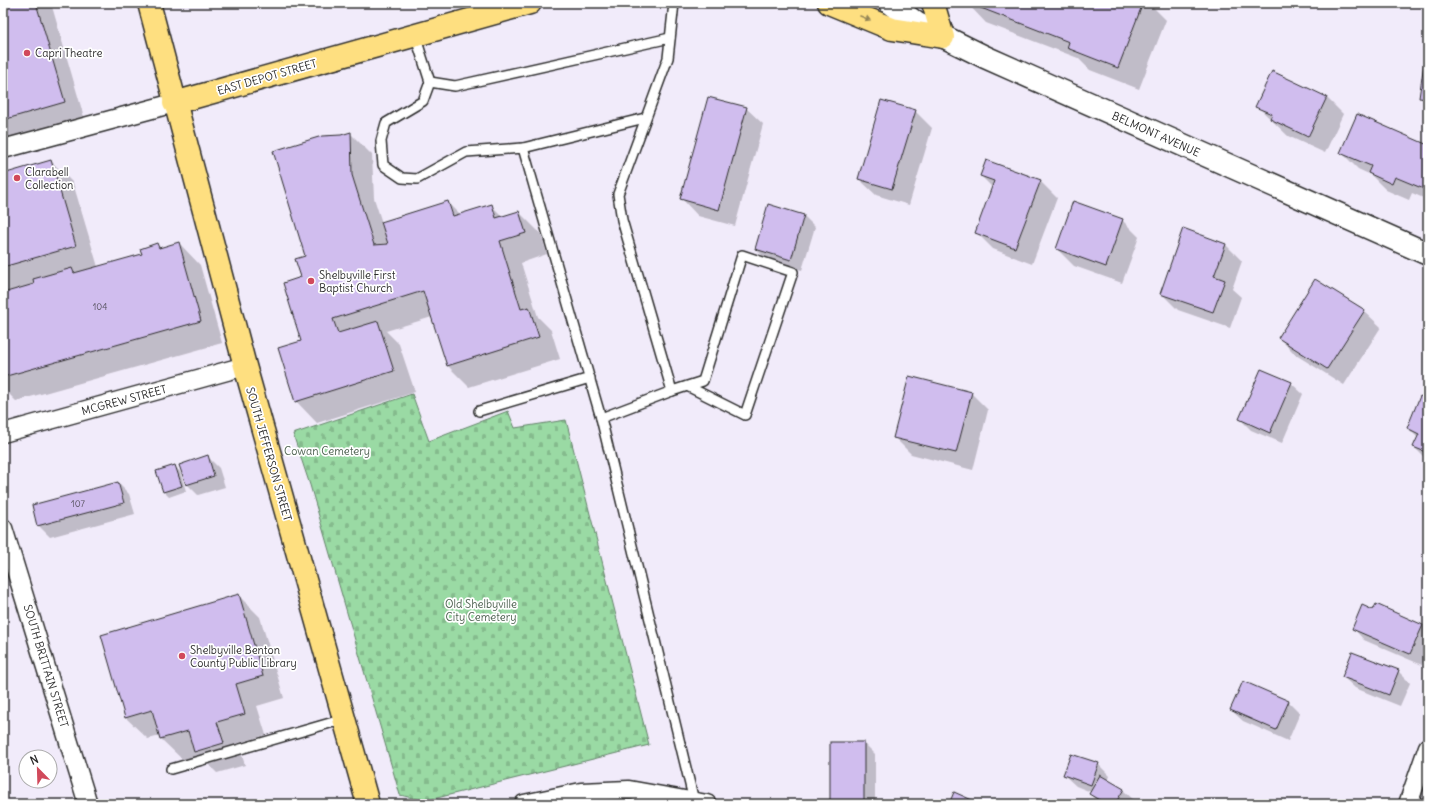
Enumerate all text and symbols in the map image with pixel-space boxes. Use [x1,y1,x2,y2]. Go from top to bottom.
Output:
one-way arrow [860,15,872,21]
place label: Capri Theatre [35,46,102,60]
marker: Capri Theatre [22,48,32,58]
street label: EAST DEPOT STREET [216,56,319,98]
street label: BELMONT AVENUE [1110,108,1202,160]
place label: Clarabell Collection [25,165,74,192]
marker: Clarabell Collection [12,173,22,183]
place label: Shelbyville First Baptist Church [319,268,396,295]
marker: Shelbyville First Baptist Church [306,276,316,286]
house number: 104 [93,301,107,312]
street label: MCGREW STREET [80,382,168,418]
street label: SOUTH JEFFERSON STREET [243,385,295,523]
park label: Cowan Cemetery [284,444,370,458]
house number: 107 [71,498,85,509]
park label: Old Shelbyville City Cemetery [445,597,517,624]
street label: SOUTH BRITTAIN STREET [21,603,71,729]
place label: Shelbyville Benton County Public Library [190,643,297,670]
marker: Shelbyville Benton County Public Library [177,651,187,661]
north arrow [18,749,58,789]
text: N [28,752,40,768]

